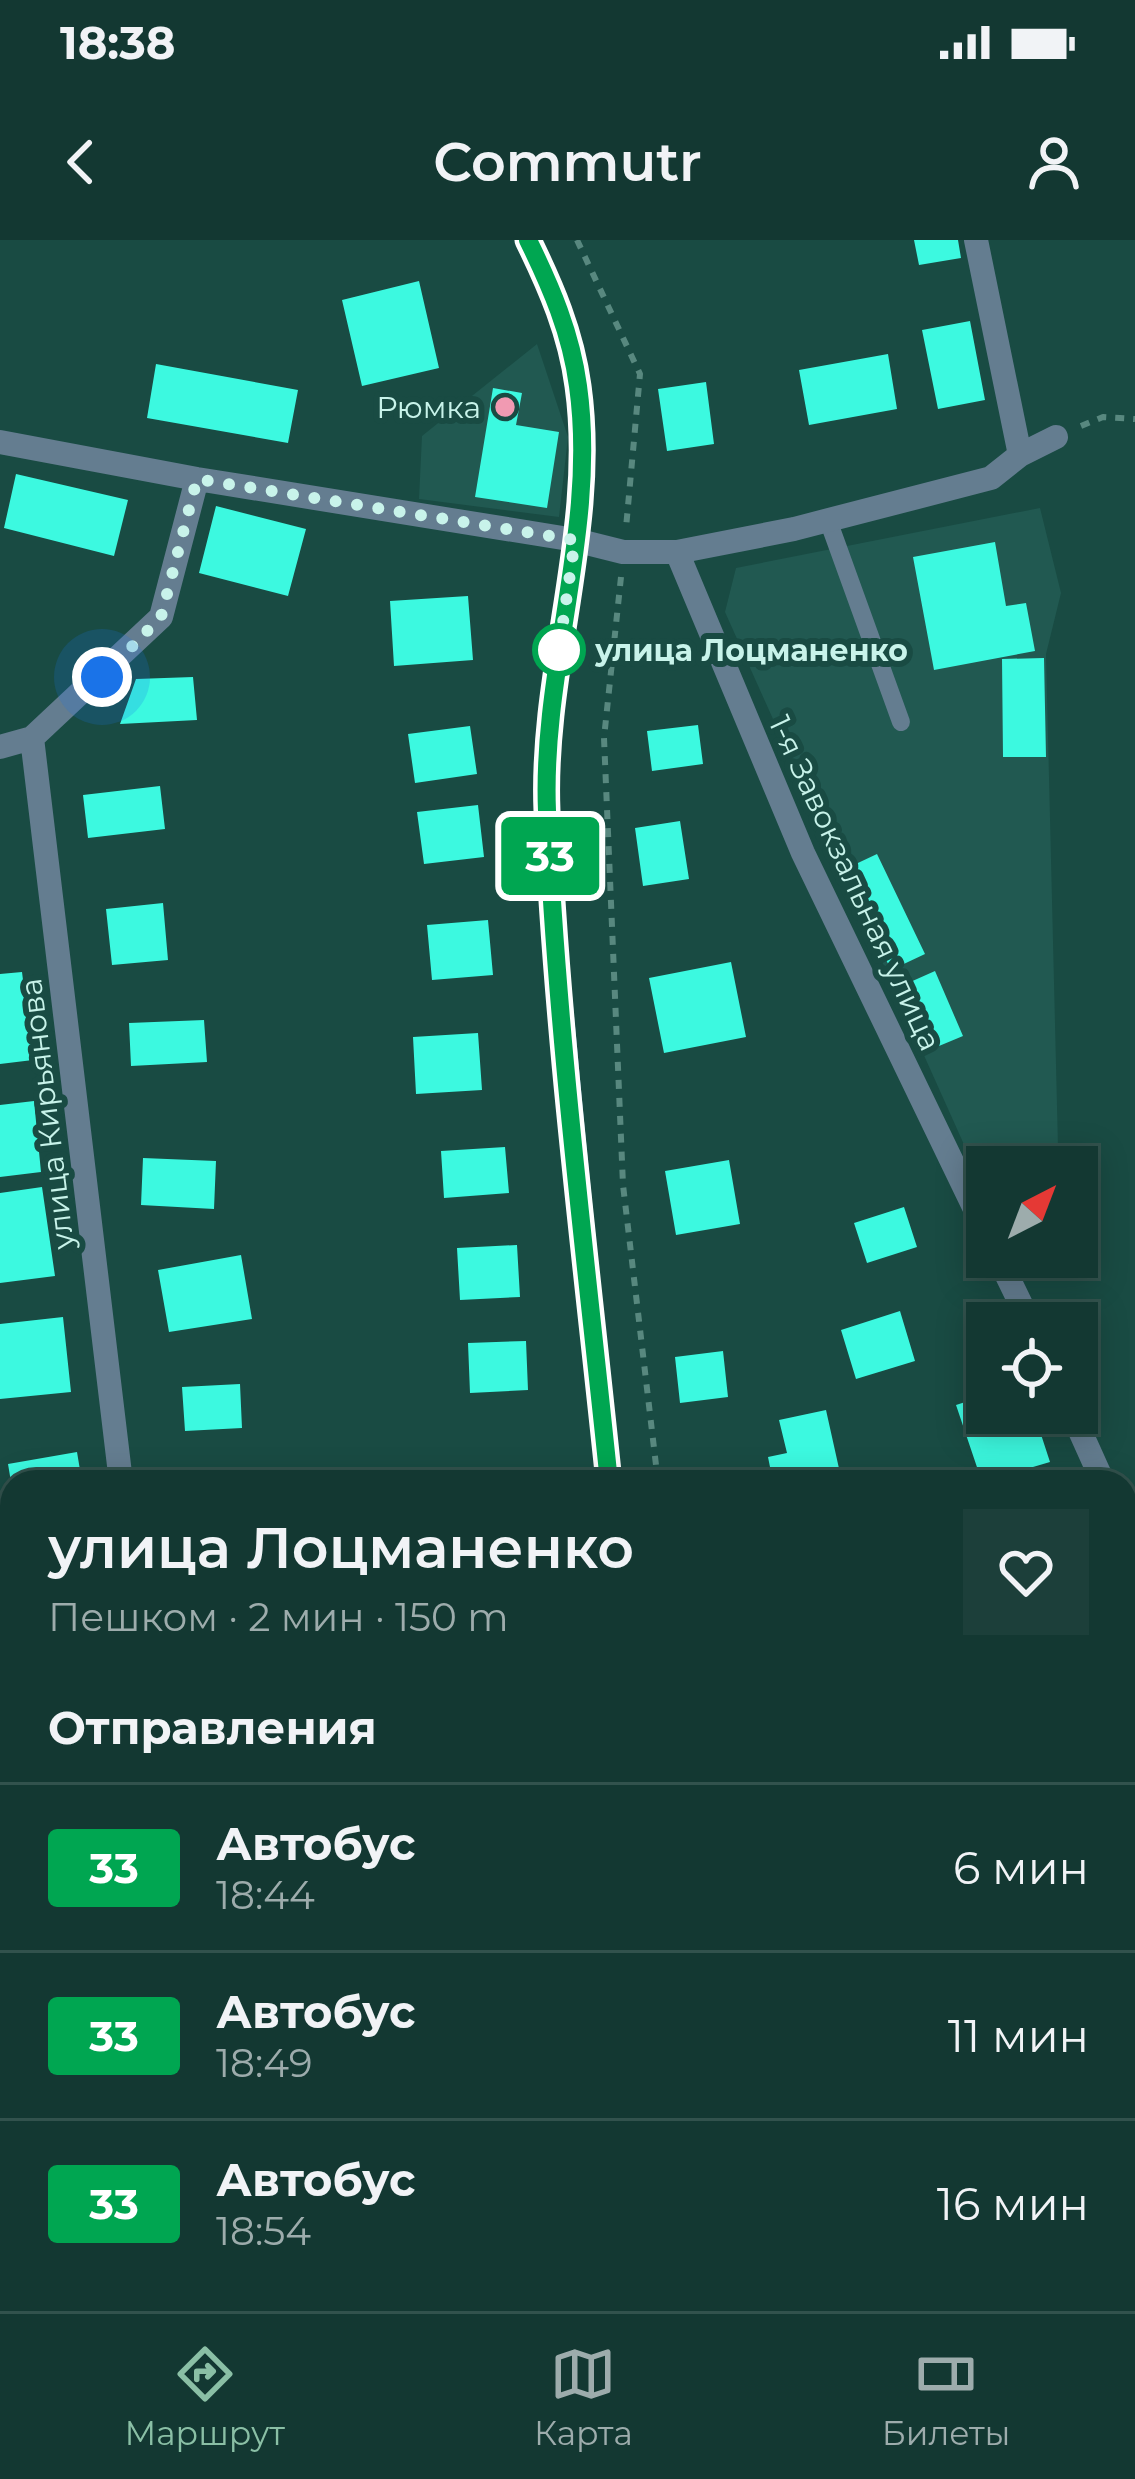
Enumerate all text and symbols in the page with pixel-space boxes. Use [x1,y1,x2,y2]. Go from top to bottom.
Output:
text: 18:38 [60,15,175,70]
icon: back [48,129,114,195]
text: Commutr [433,129,702,195]
icon: person [1021,129,1087,195]
place label: Рюмка [376,389,481,426]
marker: Рюмка [492,394,518,420]
marker: улица Лоцманенко [534,625,584,675]
place label: улица Лоцманенко [594,632,908,669]
your location [72,647,132,707]
street label: 1-я Завокзальная улица [761,710,949,1056]
line badge: 33 [496,817,604,895]
text: 33 [525,830,575,882]
street label: улица Кирьянова [12,977,82,1252]
north arrow [966,1146,1098,1278]
map controls [966,1146,1098,1434]
button: locate [966,1302,1098,1434]
button: heart [963,1509,1089,1635]
text: улица Лоцманенко [48,1513,634,1582]
text: Пешком · 2 мин · 150 m [48,1593,509,1641]
text: Отправления [48,1700,377,1755]
text: Автобус [216,1816,416,1871]
text: 6 мин [953,1840,1089,1895]
text: 33 [89,1842,139,1894]
text: 18:44 [216,1871,315,1919]
text: Автобус [216,1984,416,2039]
text: 11 мин [948,2008,1089,2063]
text: 33 [89,2010,139,2062]
text: 18:49 [216,2039,312,2087]
text: Автобус [216,2152,416,2207]
text: 16 мин [937,2176,1089,2231]
text: 33 [89,2178,139,2230]
text: 18:54 [216,2207,311,2255]
tab: Маршрут [125,2341,285,2453]
tab: Карта [534,2341,633,2453]
tab: Билеты [882,2341,1010,2453]

